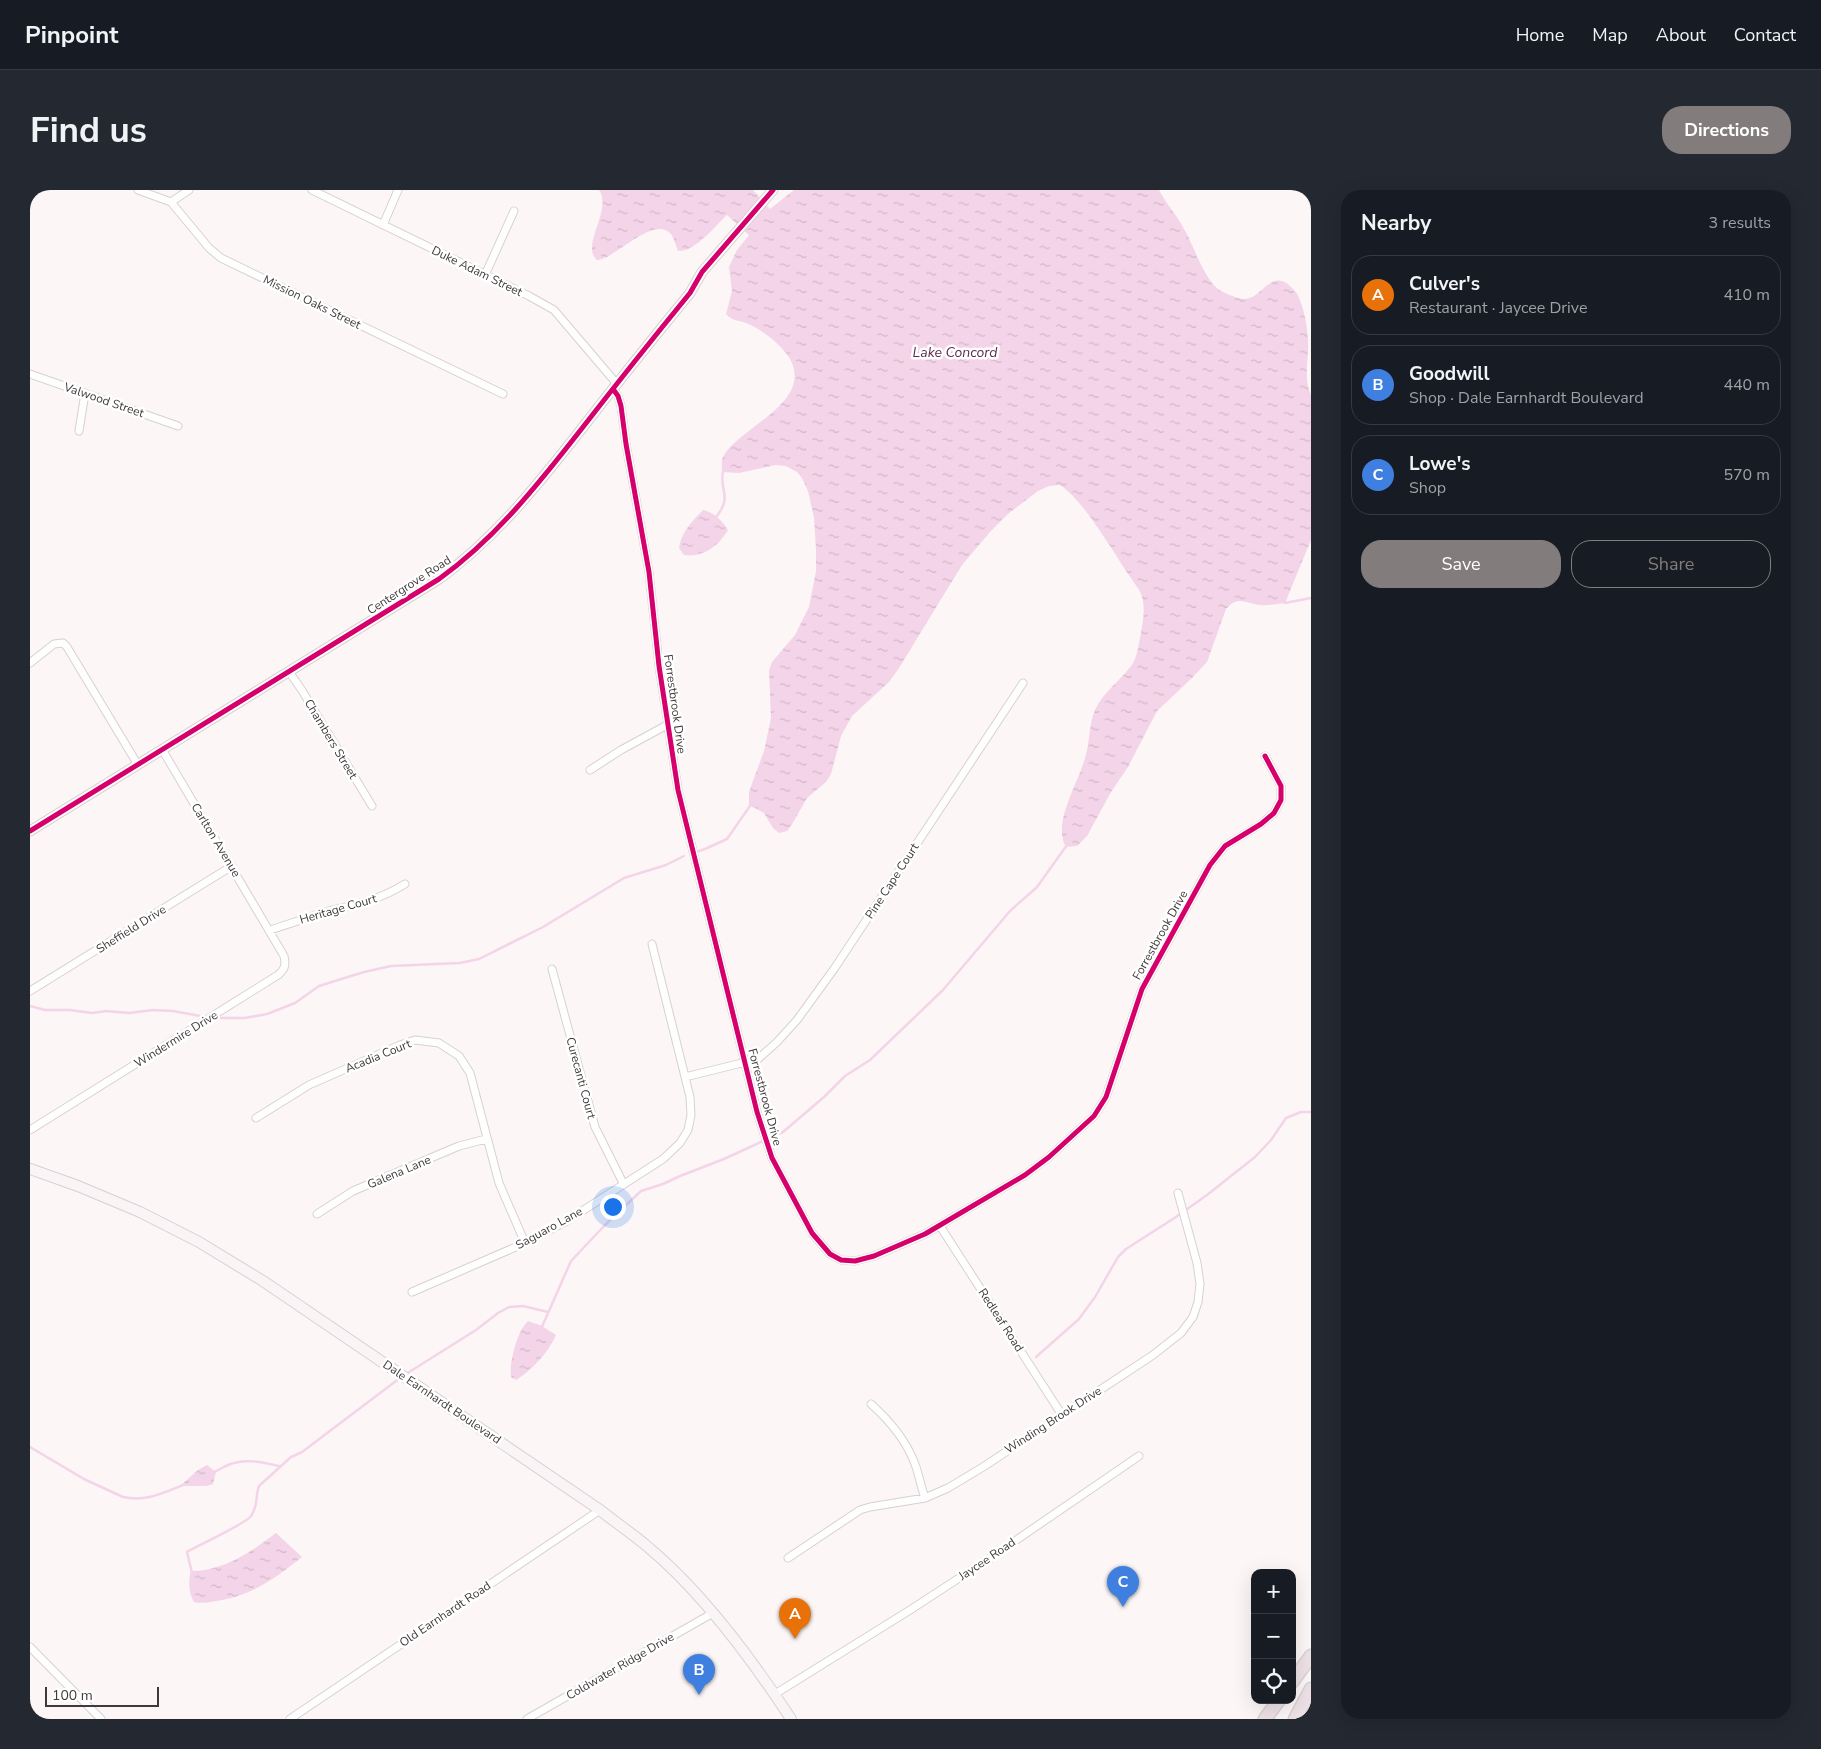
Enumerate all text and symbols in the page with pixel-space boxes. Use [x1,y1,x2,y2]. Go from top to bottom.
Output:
text: Pinpoint [25,19,118,51]
text: Home [1516,23,1564,47]
text: Map [1592,23,1628,47]
text: About [1656,23,1706,47]
text: Contact [1734,23,1796,47]
button: Directions [1662,106,1791,154]
text: Find us [30,107,147,154]
text: Nearby [1361,209,1431,237]
text: 3 results [1709,212,1771,234]
street label: Duke Adam Street [429,242,526,300]
street label: Mission Oaks Street [260,271,364,333]
text: Culver's [1409,271,1480,297]
text: A [1372,284,1384,306]
text: 410 m [1723,284,1770,306]
text: Restaurant · Jaycee Drive [1409,297,1587,319]
water label: Lake Concord [913,343,998,362]
text: Goodwill [1409,361,1489,387]
text: B [1372,374,1384,396]
text: 440 m [1723,374,1770,396]
street label: Valwood Street [61,379,147,421]
text: Shop · Dale Earnhardt Boulevard [1409,387,1644,409]
text: Lowe's [1409,451,1471,477]
text: C [1373,464,1383,486]
text: 570 m [1723,464,1770,486]
text: Shop [1409,477,1446,499]
button: Save [1361,540,1561,588]
button: Share [1571,540,1771,588]
street label: Centergrove Road [364,552,454,618]
street label: Forrestbrook Drive [660,653,690,755]
street label: Chambers Street [301,696,362,783]
street label: Carlton Avenue [188,800,244,880]
street label: Pine Cape Court [862,839,923,922]
street label: Forrestbrook Drive [1129,887,1191,983]
street label: Heritage Court [298,890,379,928]
street label: Sheffield Drive [93,901,169,957]
street label: Windermire Drive [131,1007,221,1071]
street label: Acadia Court [343,1035,414,1076]
street label: Curecanti Court [562,1035,600,1121]
street label: Forrestbrook Drive [744,1047,786,1147]
street label: Galena Lane [365,1151,433,1193]
your location [600,1194,626,1220]
street label: Saguaro Lane [513,1203,585,1253]
street label: Redleaf Road [975,1285,1027,1355]
street label: Dale Earnhardt Boulevard [380,1356,504,1448]
street label: Winding Brook Drive [1001,1383,1105,1457]
street label: Jaycee Road [955,1534,1019,1585]
pin: C [1107,1566,1139,1607]
map controls [1251,1569,1296,1704]
button: + [1251,1569,1296,1614]
street label: Old Earnhardt Road [396,1578,494,1650]
pin: A [779,1598,811,1639]
button: − [1251,1614,1296,1659]
street label: Coldwater Ridge Drive [563,1629,677,1703]
pin: B [683,1654,715,1695]
button: locate [1251,1659,1296,1704]
scale bar [45,1684,159,1707]
text: 100 m [52,1686,93,1705]

